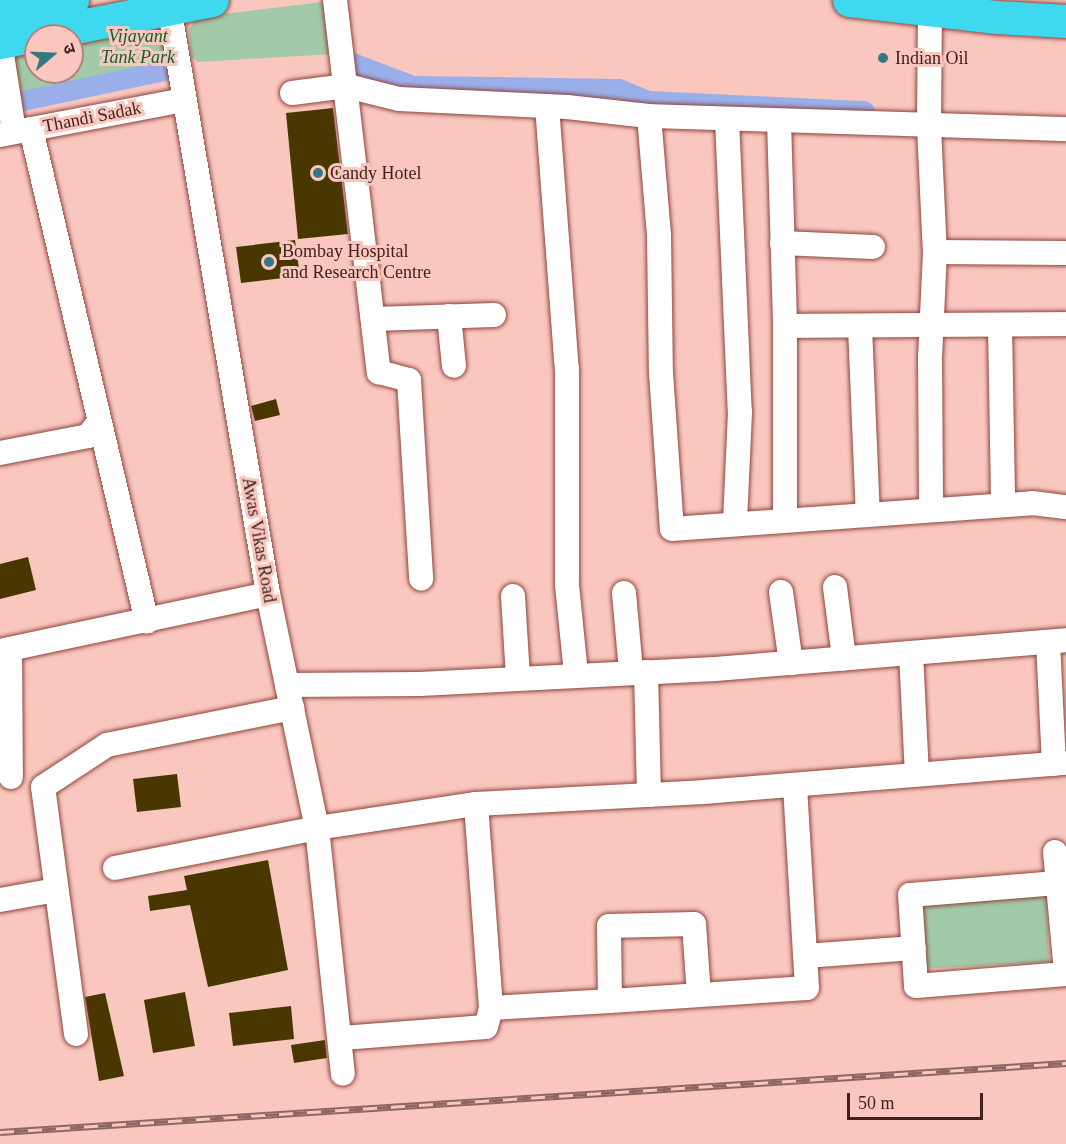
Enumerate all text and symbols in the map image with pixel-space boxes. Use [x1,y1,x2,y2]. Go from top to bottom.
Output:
north arrow [24,24,84,84]
park label: Vijayant Tank Park [101,26,175,68]
text: उ [60,41,79,56]
place label: Indian Oil [895,47,968,69]
marker: Indian Oil [876,51,890,65]
street label: Thandi Sadak [41,97,143,137]
place label: Candy Hotel [330,162,421,184]
marker: Candy Hotel [311,166,325,180]
place label: Bombay Hospital and Research Centre [282,241,431,284]
marker: Bombay Hospital and Research Centre [260,253,278,271]
street label: Awas Vikas Road [237,475,281,605]
scale bar [850,1081,986,1119]
text: 50 m [858,1093,895,1113]

